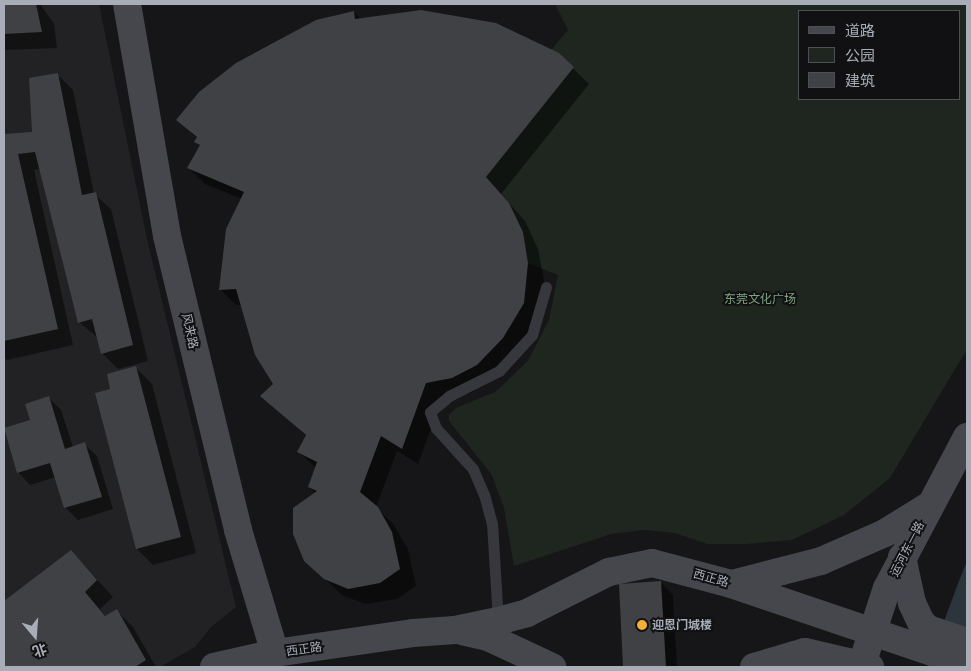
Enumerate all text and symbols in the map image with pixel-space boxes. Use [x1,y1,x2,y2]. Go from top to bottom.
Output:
legend [798,10,961,100]
text: 道路 [845,21,875,40]
text: 公园 [845,46,875,65]
text: 建筑 [845,71,875,90]
park label: 东莞文化广场 [724,292,796,306]
street label: 风来路 [179,312,201,350]
street label: 运河东一路 [887,519,927,579]
street label: 西正路 [692,566,730,590]
north arrow [10,611,60,661]
place label: 迎恩门城楼 [652,618,712,632]
marker: 迎恩门城楼 [636,619,648,631]
street label: 西正路 [285,639,323,659]
text: 北 [31,640,49,661]

